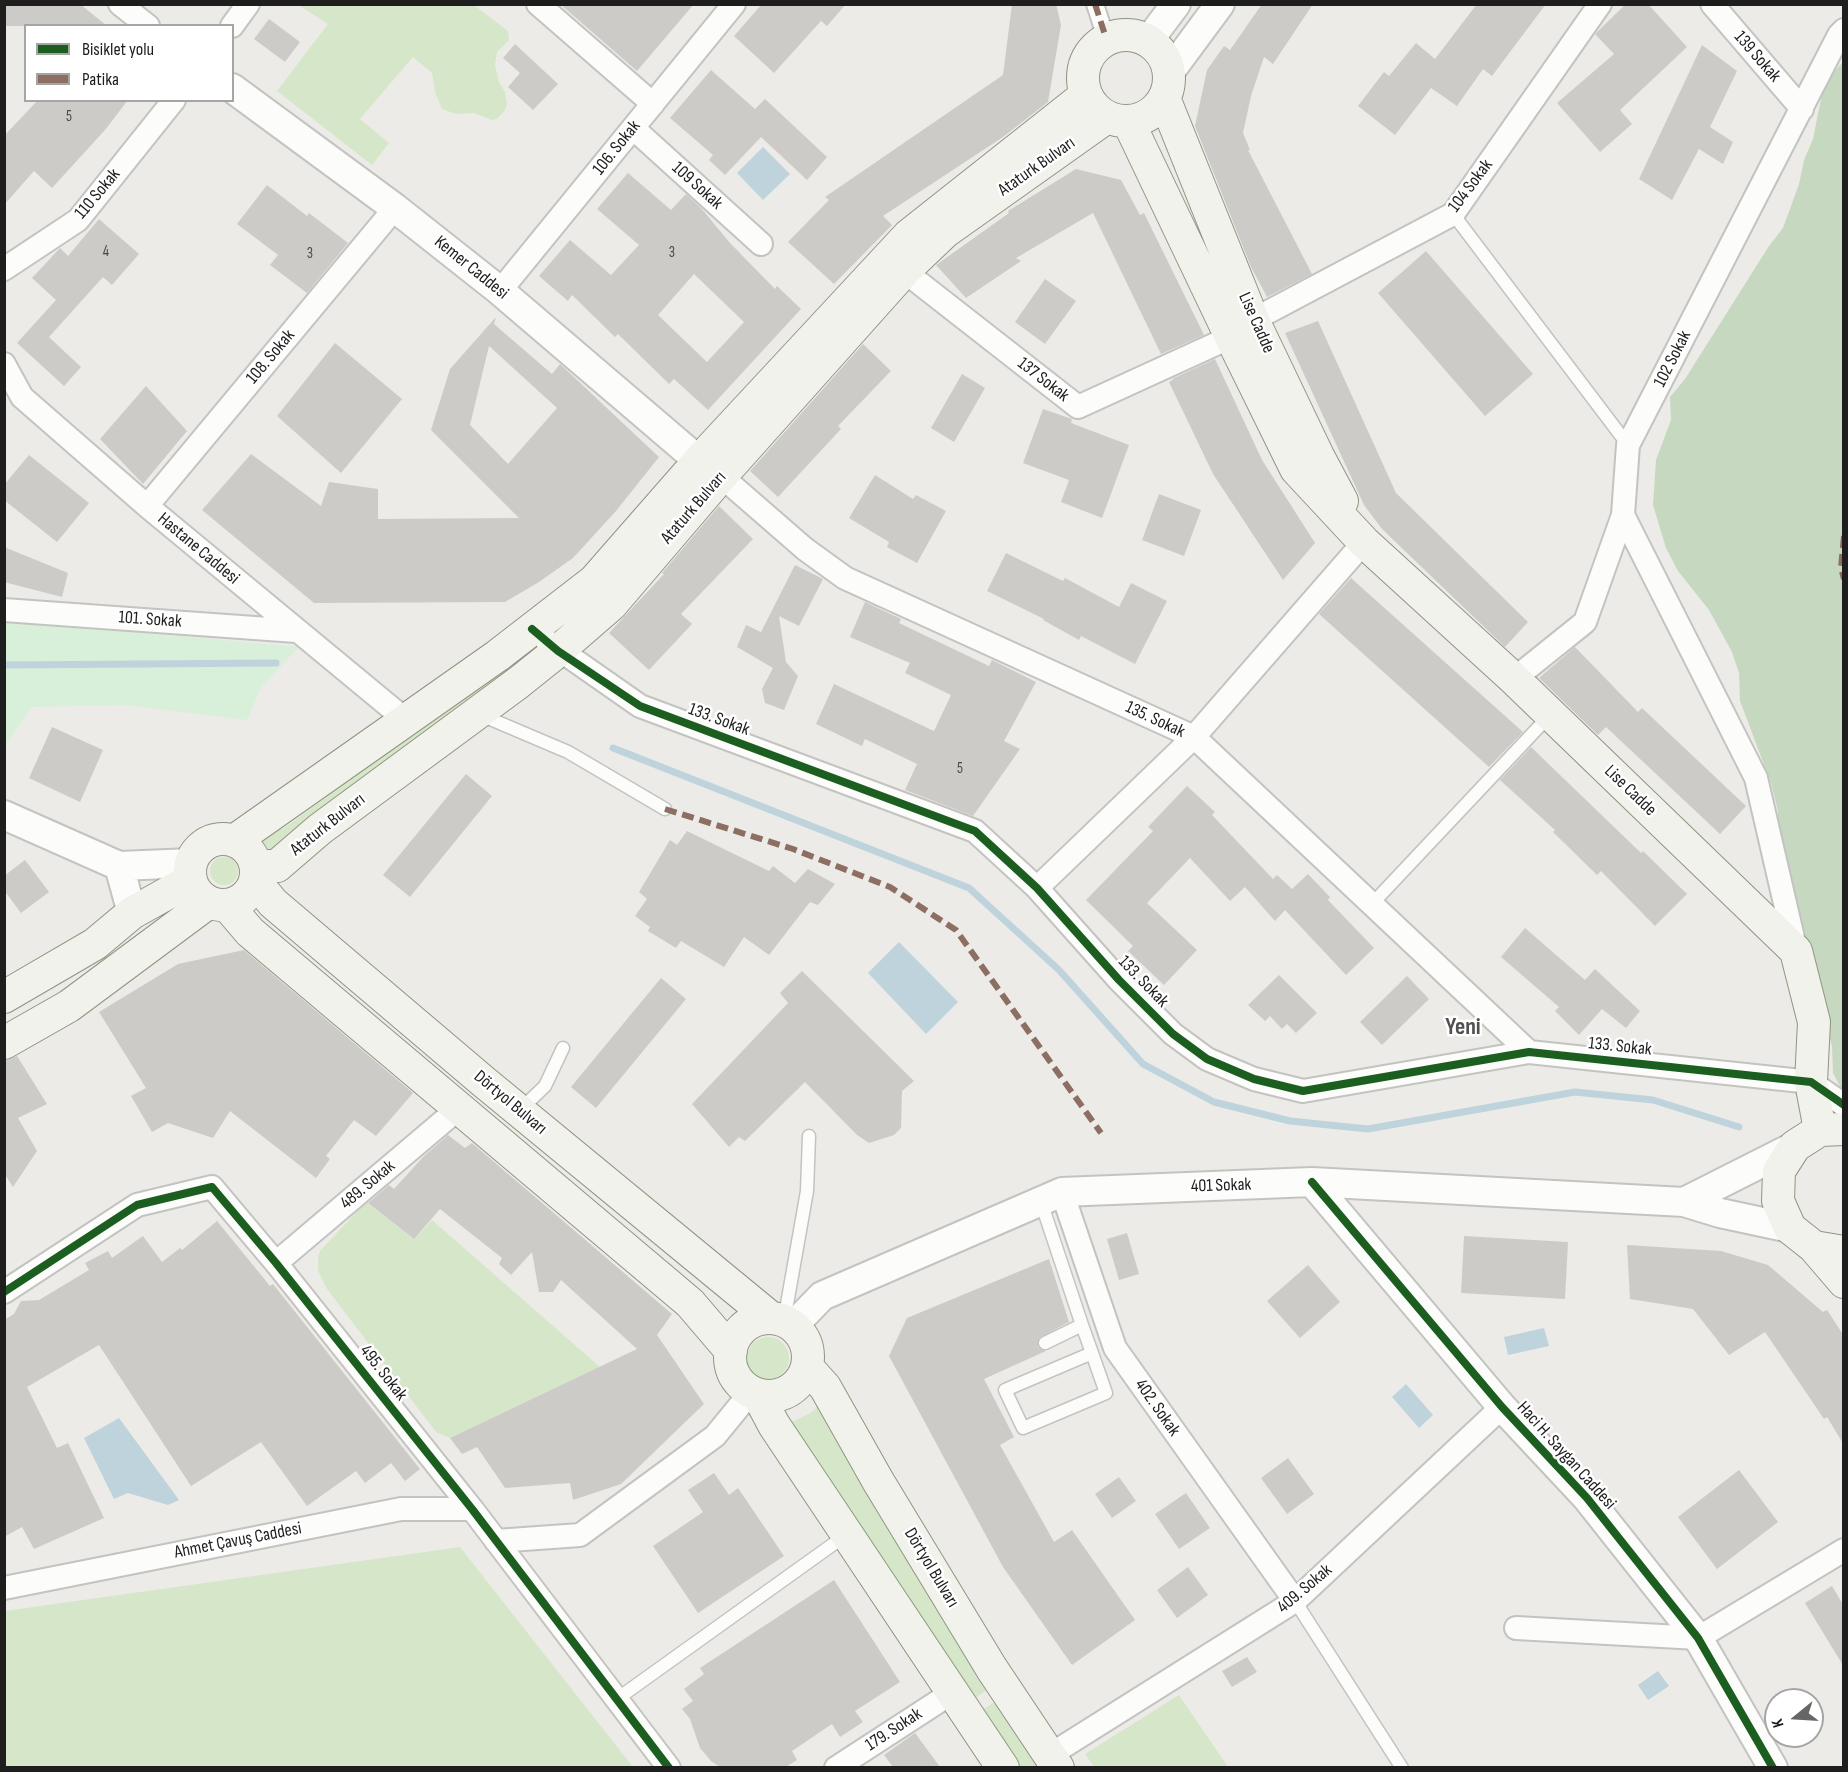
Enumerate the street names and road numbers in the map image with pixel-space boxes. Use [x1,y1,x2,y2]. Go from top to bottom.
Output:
street label: 139 Sokak [1729,27,1785,87]
street label: 106. Sokak [588,116,646,180]
street label: Ataturk Bulvarı [994,133,1080,201]
street label: 104 Sokak [1444,155,1498,217]
street label: 109 Sokak [667,158,727,214]
street label: 110 Sokak [71,164,125,224]
street label: Kemer Caddesi [430,232,512,304]
street label: Lise Cadde [1233,289,1279,357]
street label: 108. Sokak [242,325,300,389]
street label: 102 Sokak [1650,327,1696,391]
street label: 137 Sokak [1013,353,1073,407]
street label: Ataturk Bulvarı [657,467,731,549]
street label: Hastane Caddesi [153,509,243,589]
street label: 101. Sokak [118,607,182,633]
street label: 135. Sokak [1122,697,1188,743]
street label: 133. Sokak [685,699,753,741]
street label: Lise Cadde [1599,761,1661,821]
street label: Ataturk Bulvarı [286,789,370,861]
street label: 133. Sokak [1113,952,1173,1012]
street label: 133. Sokak [1587,1033,1653,1061]
street label: Dörtyol Bulvarı [469,1066,551,1140]
street label: 489. Sokak [336,1156,400,1214]
street label: 401 Sokak [1190,1174,1252,1198]
street label: 495. Sokak [355,1341,411,1405]
street label: 402. Sokak [1129,1375,1185,1441]
street label: Haci H. Saygan Caddesi [1512,1398,1620,1514]
street label: Ahmet Çavuş Caddesi [173,1518,303,1564]
street label: Dörtyol Bulvarı [899,1524,963,1612]
street label: 409. Sokak [1273,1560,1337,1618]
street label: 179. Sokak [862,1704,926,1756]

